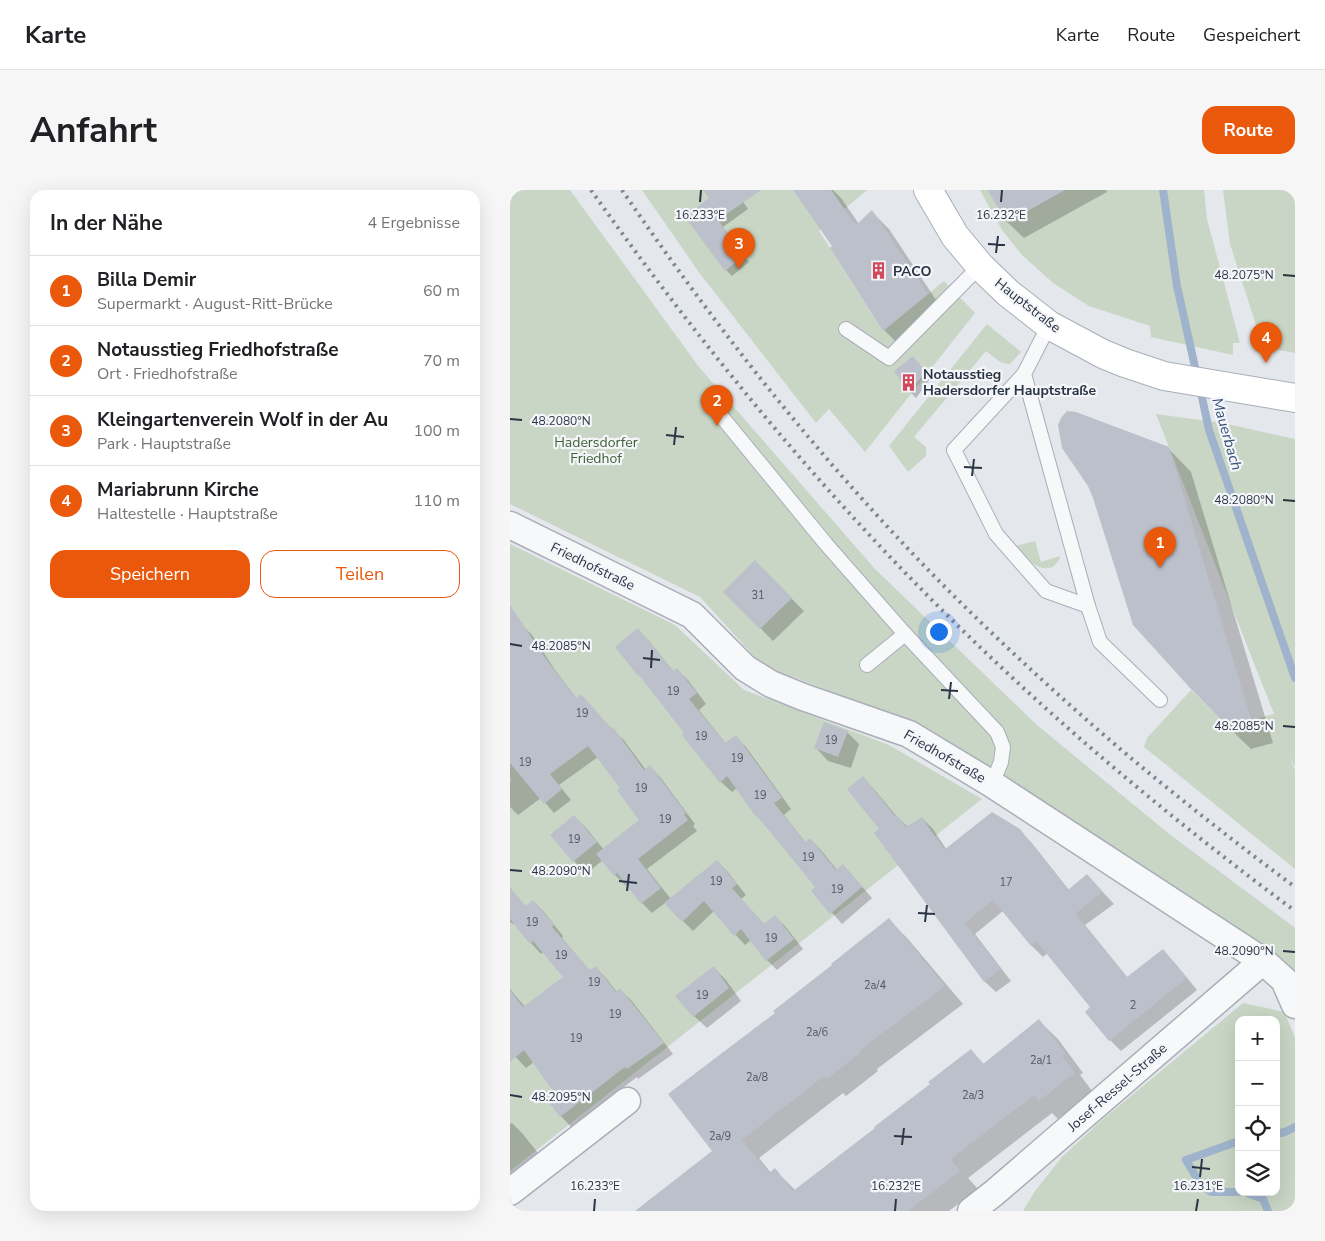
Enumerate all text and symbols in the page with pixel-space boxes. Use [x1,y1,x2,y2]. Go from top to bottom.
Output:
text: Karte [25,19,86,51]
text: Karte [1056,23,1099,47]
text: Route [1127,23,1175,47]
text: Gespeichert [1203,23,1300,47]
button: Route [1202,106,1295,154]
text: Anfahrt [30,107,157,154]
text: 16.233°E [675,207,725,223]
text: 16.232°E [976,207,1026,223]
text: In der Nähe [50,209,163,237]
text: 4 Ergebnisse [367,212,460,234]
pin: 3 [723,228,755,269]
building icon: PACO [869,261,889,281]
place label: PACO [893,262,932,281]
text: Billa Demir [97,267,196,293]
text: 48.2075°N [1214,267,1274,283]
street label: Hauptstraße [991,274,1065,337]
text: 1 [61,280,71,302]
text: 60 m [423,280,460,302]
text: Supermarkt · August-Ritt-Brücke [97,293,333,315]
pin: 4 [1250,322,1282,363]
text: Notausstieg Friedhofstraße [97,337,338,363]
text: 2 [61,350,71,372]
text: 70 m [423,350,460,372]
text: Ort · Friedhofstraße [97,363,238,385]
place label: Notausstieg Hadersdorfer Hauptstraße [923,365,1096,400]
building icon: Notausstieg Hadersdorfer Hauptstraße [899,372,919,392]
pin: 2 [701,385,733,426]
water label: Mauerbach [1207,395,1247,473]
text: Kleingartenverein Wolf in der Au [97,407,388,433]
text: 48.2080°N [531,413,591,429]
text: 3 [61,420,71,442]
text: 100 m [413,420,460,442]
text: Park · Hauptstraße [97,433,231,455]
park label: Hadersdorfer Friedhof [554,433,638,468]
text: Mariabrunn Kirche [97,477,259,503]
text: 4 [61,490,71,512]
text: 110 m [413,490,460,512]
text: 48.2080°N [1214,492,1274,508]
text: Haltestelle · Hauptstraße [97,503,278,525]
pin: 1 [1144,527,1176,568]
street label: Friedhofstraße [547,538,638,595]
button: Speichern [50,550,250,598]
button: Teilen [260,550,460,598]
house number: 31 [751,588,765,603]
your location [926,619,952,645]
text: 48.2085°N [531,638,591,654]
house number: 19 [666,684,680,699]
house number: 19 [575,706,589,721]
text: 48.2085°N [1214,718,1274,734]
street label: Friedhofstraße [900,725,989,788]
house number: 19 [694,729,708,744]
house number: 19 [824,733,838,748]
house number: 19 [730,751,744,766]
house number: 19 [518,755,532,770]
house number: 19 [634,781,648,796]
house number: 19 [753,788,767,803]
house number: 19 [658,812,672,827]
house number: 19 [567,832,581,847]
house number: 19 [801,850,815,865]
text: 48.2090°N [531,863,591,879]
house number: 19 [709,874,723,889]
house number: 17 [999,875,1013,890]
house number: 19 [830,882,844,897]
house number: 19 [525,915,539,930]
house number: 19 [764,931,778,946]
text: 48.2090°N [1214,943,1274,959]
house number: 19 [554,948,568,963]
house number: 19 [587,975,601,990]
house number: 2a/4 [864,978,886,993]
house number: 19 [695,988,709,1003]
house number: 2 [1130,998,1136,1013]
house number: 19 [608,1007,622,1022]
map controls [1235,1016,1280,1196]
button: + [1235,1016,1280,1061]
house number: 2a/6 [806,1025,828,1040]
house number: 19 [569,1031,583,1046]
street label: Josef-Ressel-Straße [1063,1039,1171,1137]
house number: 2a/1 [1030,1053,1052,1068]
button: − [1235,1061,1280,1106]
house number: 2a/8 [746,1070,768,1085]
house number: 2a/3 [962,1088,984,1103]
text: 48.2095°N [531,1089,591,1105]
button: locate [1235,1106,1280,1151]
house number: 2a/9 [709,1129,731,1144]
button: layers [1235,1151,1280,1196]
text: 16.233°E [570,1178,620,1194]
text: 16.232°E [871,1178,921,1194]
text: 16.231°E [1173,1178,1223,1194]

